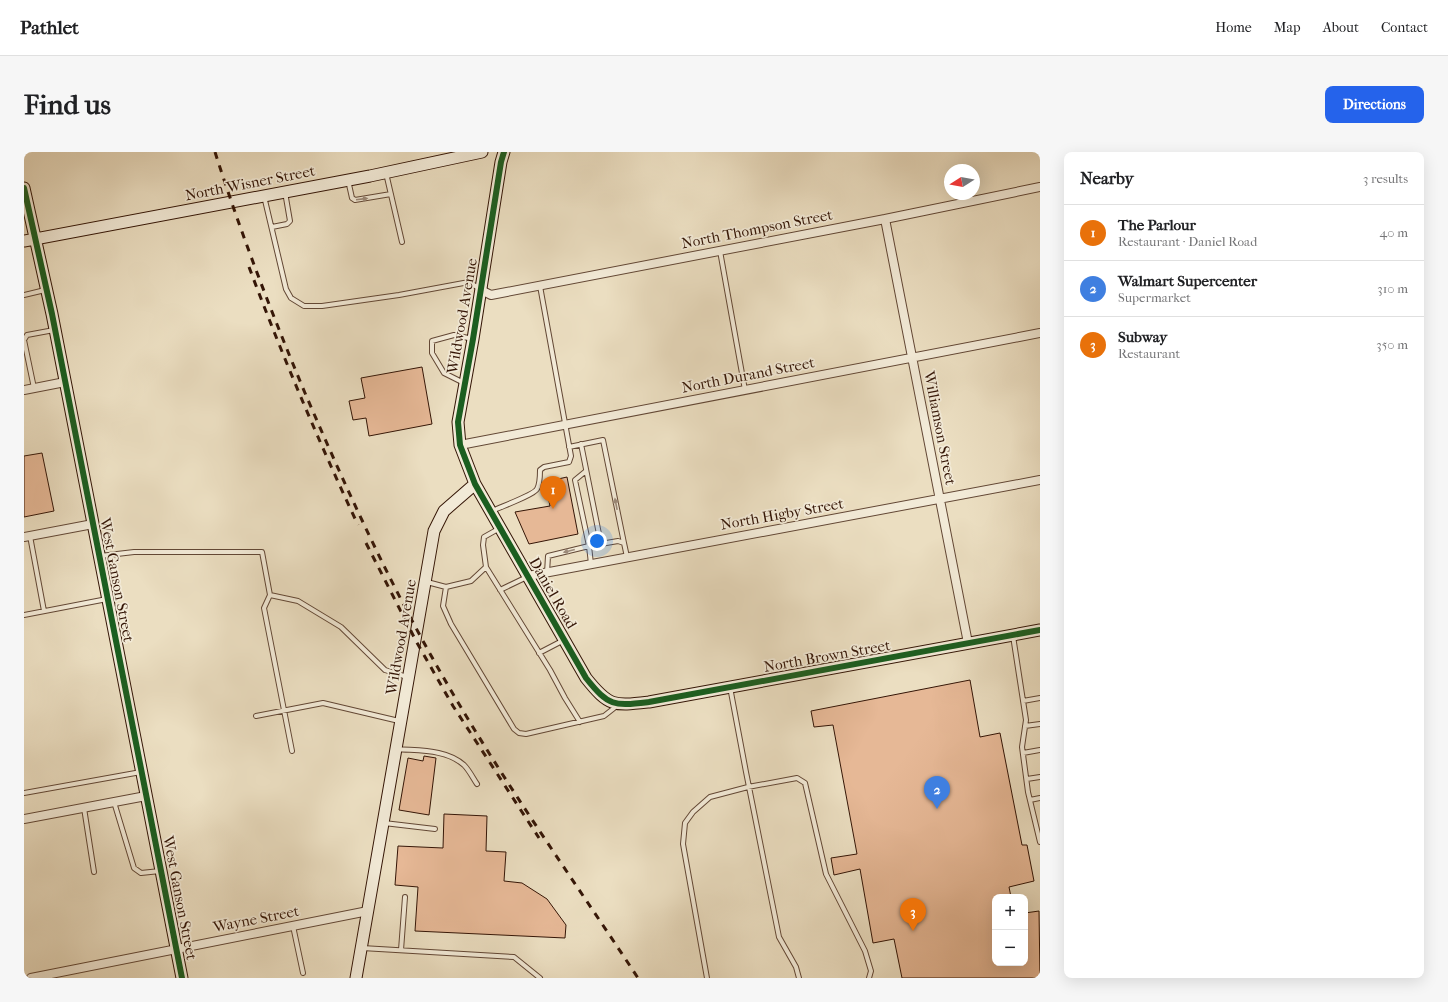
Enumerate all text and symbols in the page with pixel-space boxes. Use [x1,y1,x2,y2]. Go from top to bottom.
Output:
text: Pathlet [20,17,79,39]
text: Home [1215,19,1252,36]
text: Map [1274,19,1301,36]
text: About [1323,19,1359,36]
text: Contact [1381,19,1428,36]
button: Directions [1325,86,1424,123]
text: Find us [24,88,111,121]
street label: North Wisner Street [184,161,317,204]
north arrow [944,164,980,200]
text: Nearby [1080,168,1134,188]
text: 3 results [1363,171,1408,186]
one-way arrow [356,196,368,202]
street label: North Thompson Street [680,205,835,252]
text: The Parlour [1118,216,1196,234]
text: 1 [1091,225,1095,240]
text: 40 m [1380,225,1408,240]
text: Restaurant · Daniel Road [1118,234,1257,249]
street label: Wildwood Avenue [443,256,481,376]
text: Walmart Supercenter [1118,272,1257,290]
text: 2 [1090,281,1096,296]
text: 310 m [1377,281,1408,296]
text: Supermarket [1118,290,1191,305]
text: Subway [1118,328,1167,346]
text: 3 [1090,337,1096,352]
text: 350 m [1376,337,1408,352]
text: Restaurant [1118,346,1180,361]
street label: North Durand Street [680,353,817,397]
street label: Williamson Street [920,368,960,487]
pin: 1 [540,476,566,509]
street label: North Higby Street [719,494,846,534]
one-way arrow [613,498,619,511]
street label: West Ganson Street [96,515,138,644]
your location [587,531,607,551]
one-way arrow [563,548,575,554]
street label: Daniel Road [525,554,581,633]
street label: Wildwood Avenue [382,577,420,697]
street label: North Brown Street [762,636,892,676]
pin: 2 [924,776,950,809]
street label: West Ganson Street [159,833,201,962]
map controls [992,894,1028,966]
button: + [992,894,1028,930]
pin: 3 [900,898,926,931]
street label: Wayne Street [211,902,301,936]
button: − [992,930,1028,966]

